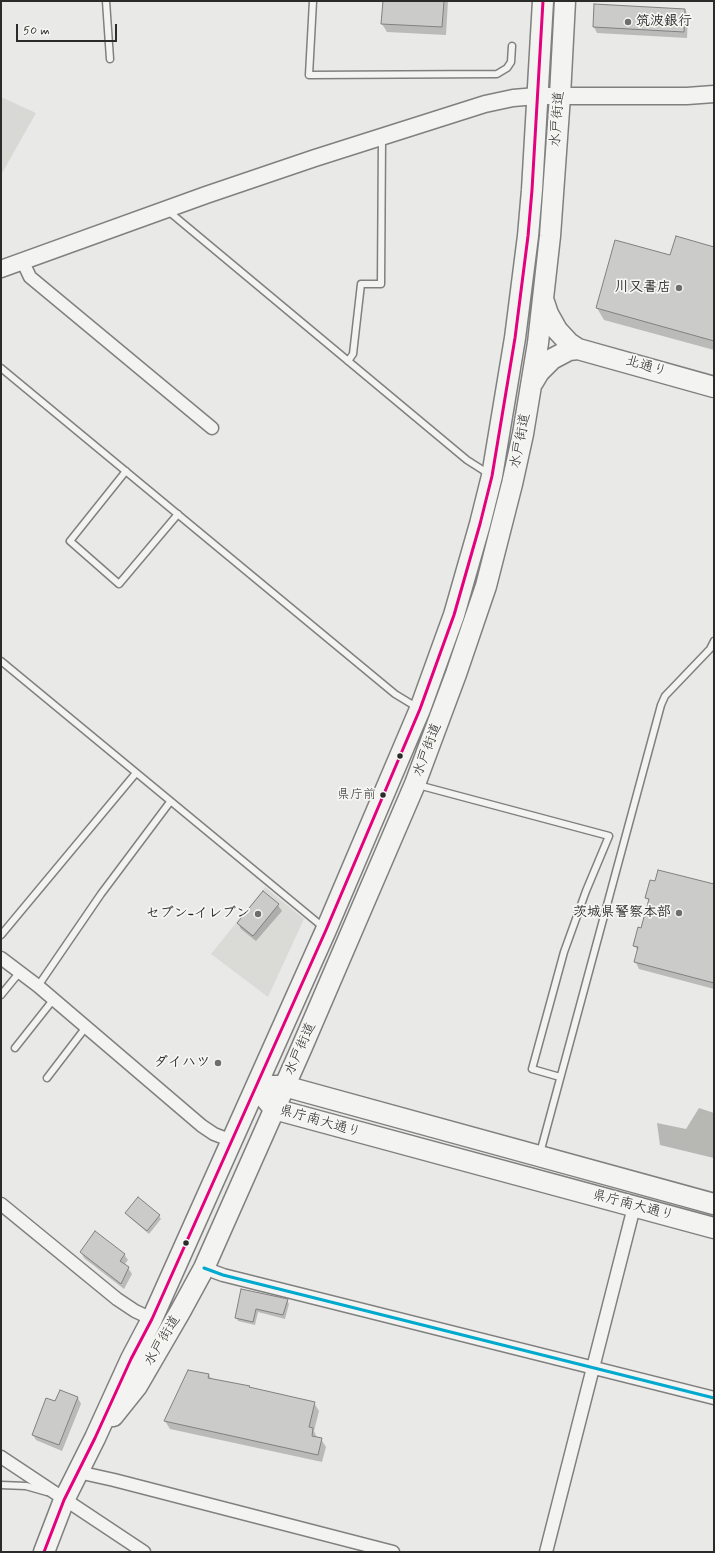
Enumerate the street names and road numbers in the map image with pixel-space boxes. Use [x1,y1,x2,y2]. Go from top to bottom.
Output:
street label: 水戸街道 [548,90,568,148]
street label: 北通り [623,353,669,381]
street label: 水戸街道 [507,412,535,470]
street label: 水戸街道 [410,721,446,779]
street label: 水戸街道 [282,1020,320,1078]
street label: 県庁南大通り [277,1102,363,1142]
street label: 県庁南大通り [590,1187,676,1225]
street label: 水戸街道 [141,1313,185,1369]

